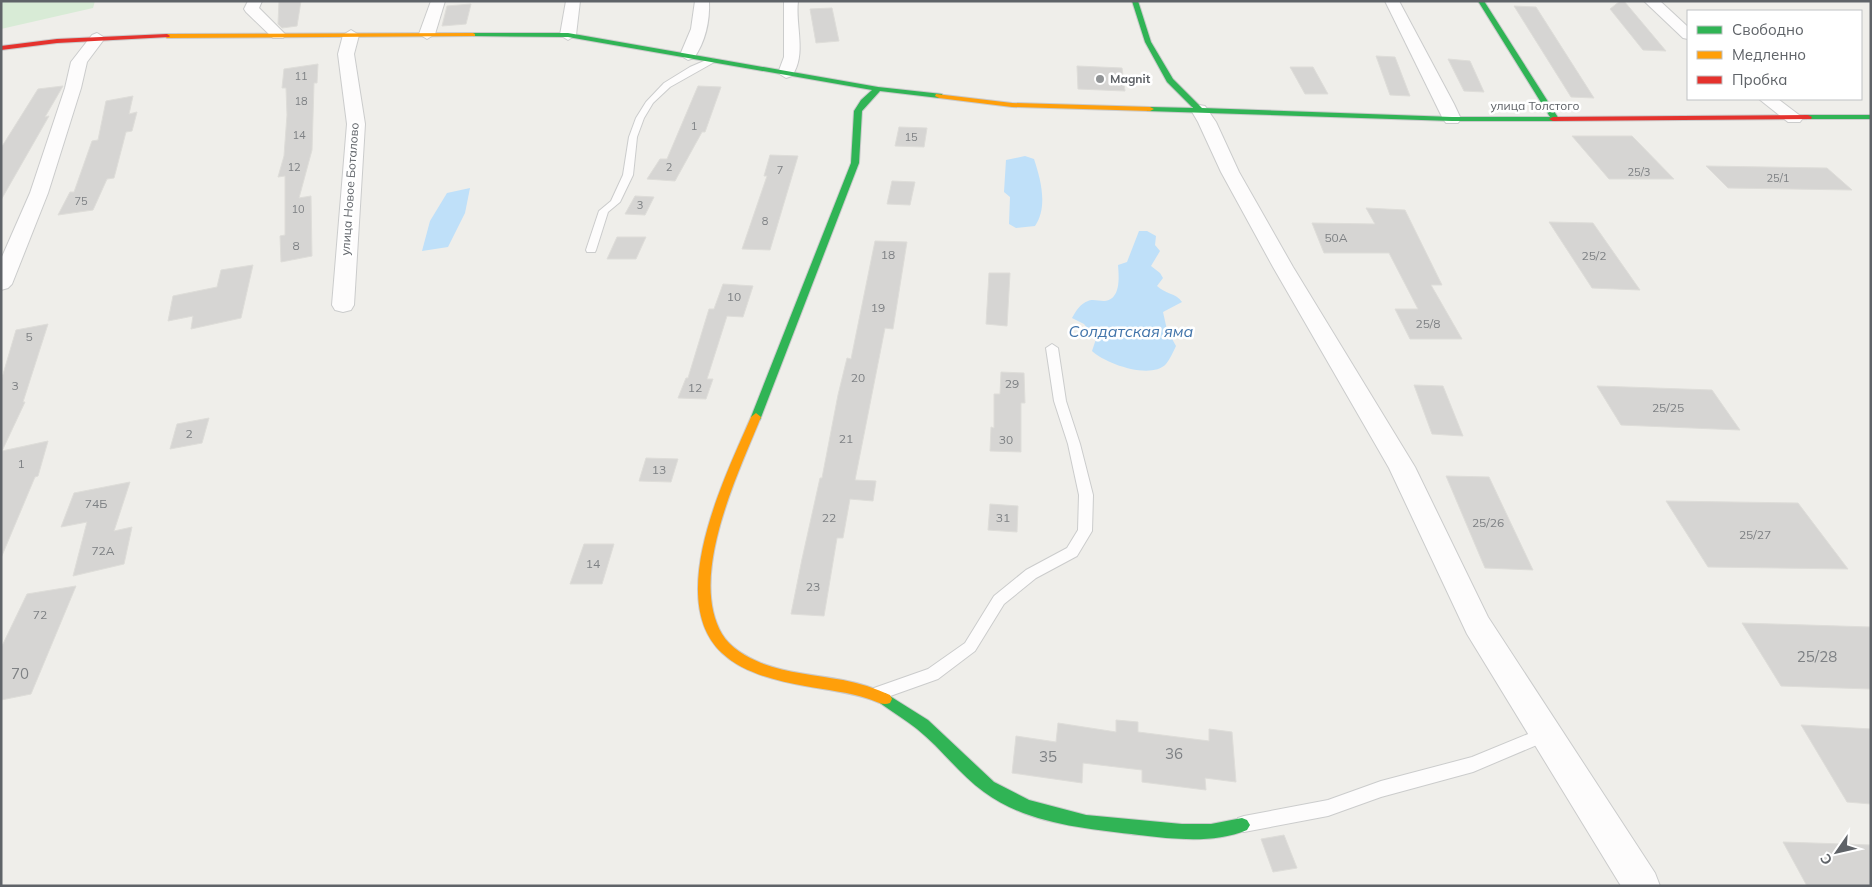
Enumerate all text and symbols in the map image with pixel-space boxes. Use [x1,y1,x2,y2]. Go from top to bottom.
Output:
legend [1687,10,1862,100]
text: Свободно [1732,20,1804,39]
text: Медленно [1732,45,1806,64]
house number: 11 [294,69,308,83]
text: Пробка [1732,70,1787,89]
place label: Magnit [1110,71,1151,86]
marker: Magnit [1094,73,1106,85]
house number: 18 [294,94,308,108]
street label: улица Толстого [1490,98,1580,113]
house number: 1 [691,119,697,133]
street label: улица Новое Боталово [337,122,362,256]
house number: 14 [292,128,306,142]
house number: 15 [904,130,918,144]
house number: 12 [287,160,301,174]
house number: 2 [666,160,673,174]
house number: 7 [777,163,783,177]
house number: 25/3 [1628,165,1650,179]
house number: 25/1 [1767,171,1789,185]
house number: 75 [74,194,88,208]
house number: 3 [637,198,643,212]
house number: 10 [291,202,305,216]
house number: 8 [762,214,769,228]
house number: 50А [1324,230,1348,245]
house number: 8 [292,238,300,253]
house number: 18 [881,247,895,262]
house number: 25/2 [1581,248,1607,263]
house number: 10 [727,289,741,304]
house number: 19 [871,300,885,315]
house number: 25/8 [1415,316,1441,331]
water label: Солдатская яма [1069,321,1194,341]
house number: 5 [25,329,33,344]
house number: 20 [851,370,865,385]
house number: 29 [1005,376,1019,391]
house number: 3 [11,378,19,393]
house number: 12 [688,380,702,395]
house number: 25/25 [1652,400,1684,415]
house number: 2 [185,426,193,441]
house number: 21 [839,431,853,446]
house number: 30 [999,432,1013,447]
house number: 1 [17,456,25,471]
house number: 13 [652,462,666,477]
house number: 74Б [85,496,107,511]
house number: 22 [822,510,836,525]
house number: 31 [996,510,1010,525]
house number: 25/26 [1472,515,1504,530]
house number: 25/27 [1739,527,1771,542]
house number: 72А [91,543,115,558]
house number: 14 [586,556,600,571]
house number: 23 [806,579,820,594]
house number: 72 [33,607,47,622]
house number: 25/28 [1797,647,1837,666]
house number: 70 [11,664,29,683]
house number: 36 [1165,744,1183,763]
house number: 35 [1039,747,1057,766]
north arrow [1812,827,1862,877]
text: С [1816,850,1836,868]

